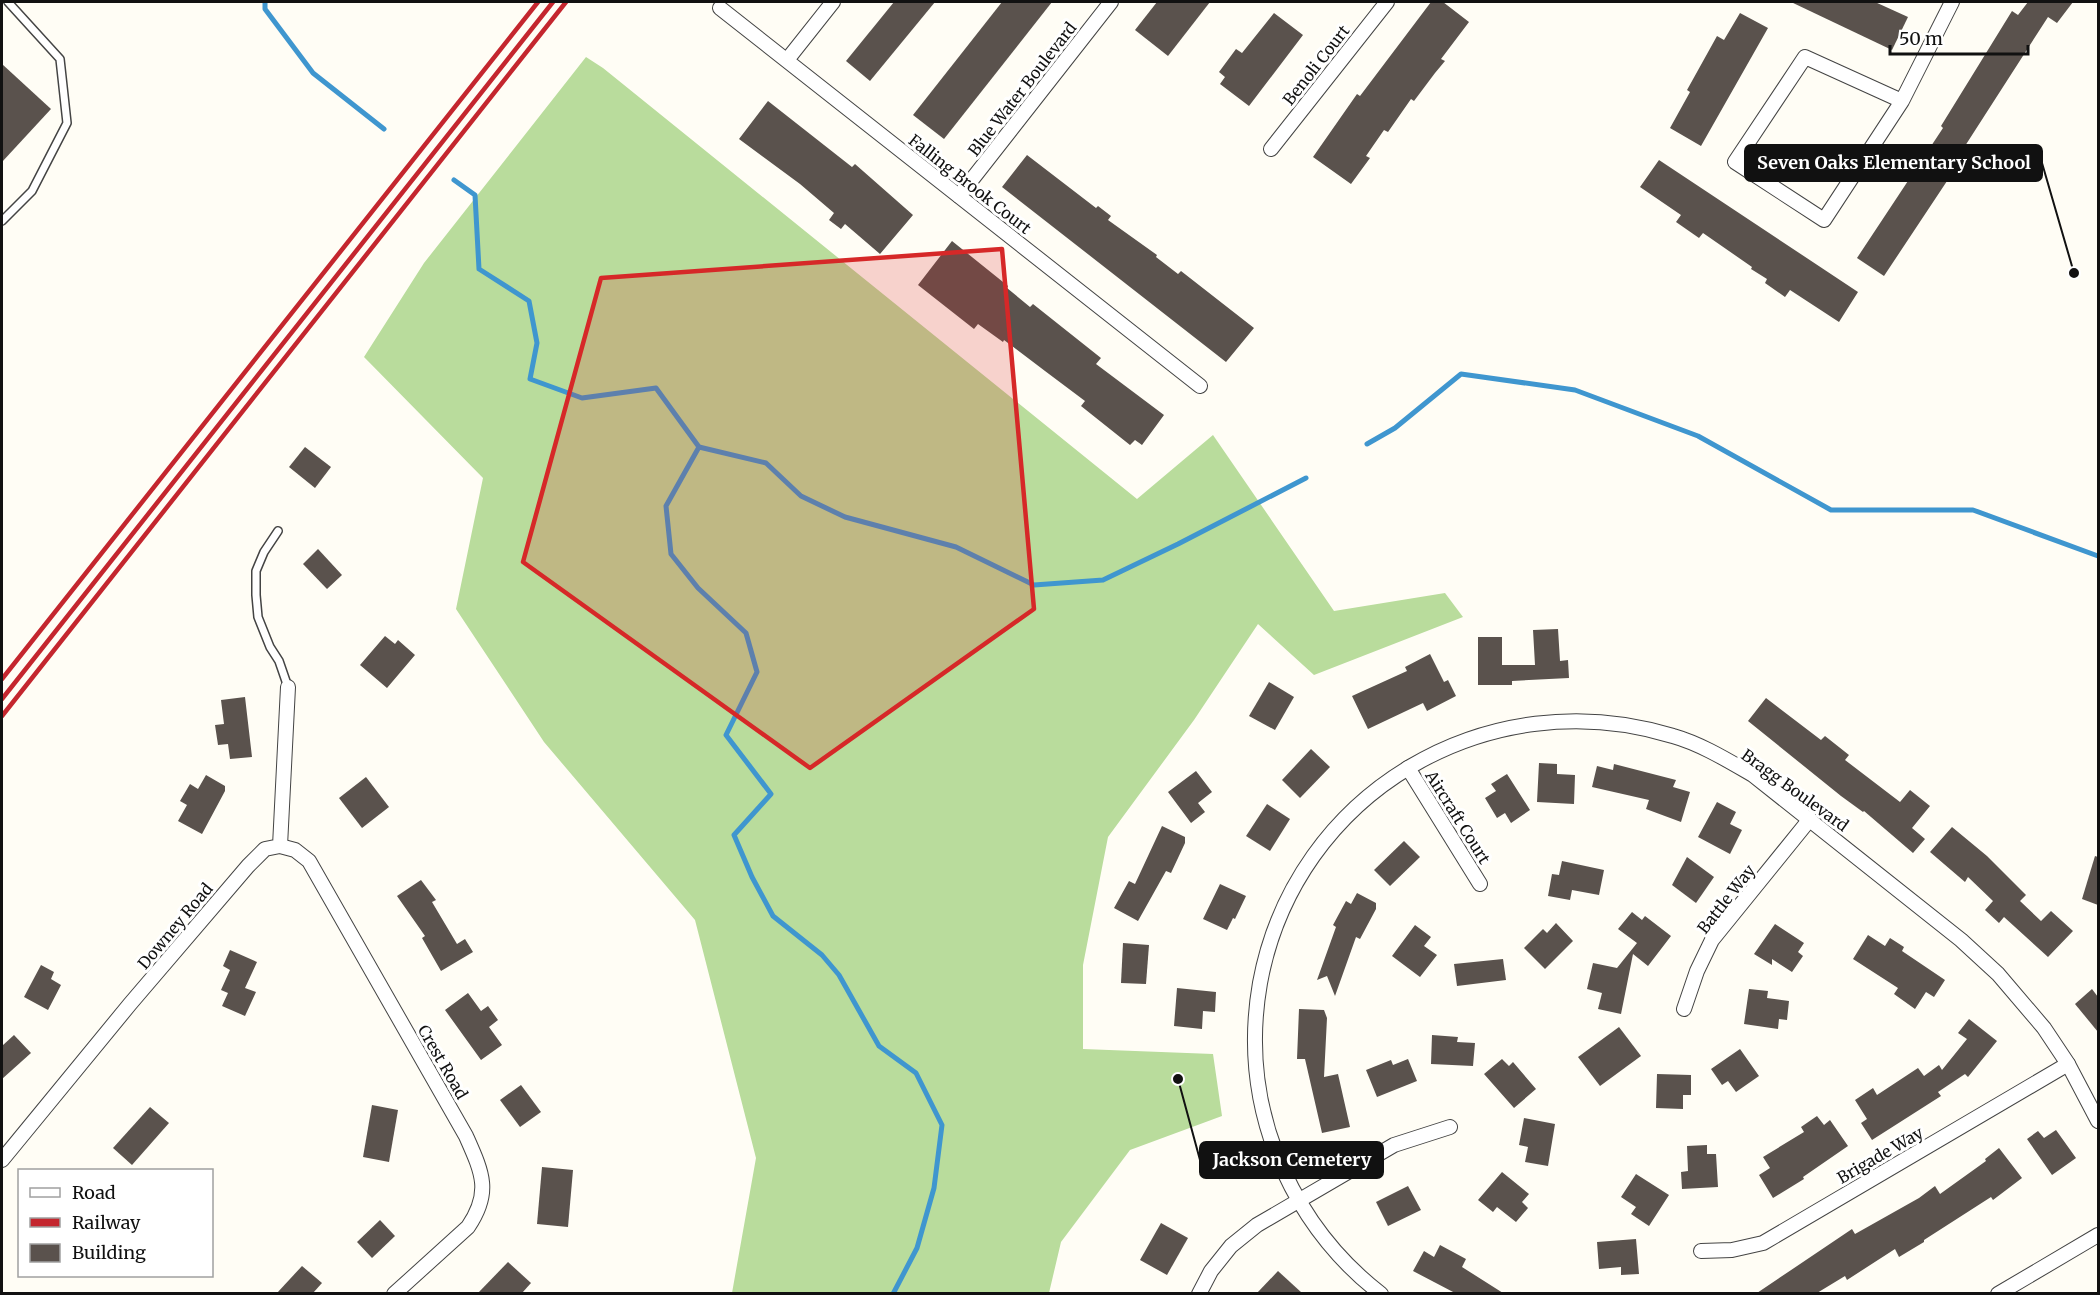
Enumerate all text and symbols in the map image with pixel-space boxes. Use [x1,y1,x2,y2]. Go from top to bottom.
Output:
street label: Blue Water Boulevard [964,18,1081,160]
scale bar [1890,18,2028,56]
street label: Benoli Court [1279,20,1354,109]
text: 50 m [1899,27,1943,50]
street label: Falling Brook Court [905,130,1036,239]
callout: Seven Oaks Elementary School [1745,145,2042,181]
text: Seven Oaks Elementary School [1757,151,2031,174]
street label: Bragg Boulevard [1738,745,1853,836]
street label: Aircraft Court [1421,766,1495,868]
street label: Battle Way [1693,860,1760,938]
street label: Downey Road [133,879,217,973]
street label: Crest Road [414,1021,472,1103]
street label: Brigade Way [1833,1122,1927,1188]
callout: Jackson Cemetery [1200,1142,1383,1178]
text: Jackson Cemetery [1211,1148,1372,1171]
legend [18,1169,213,1277]
text: Road [72,1181,116,1204]
text: Railway [72,1211,141,1234]
text: Building [72,1241,146,1264]

